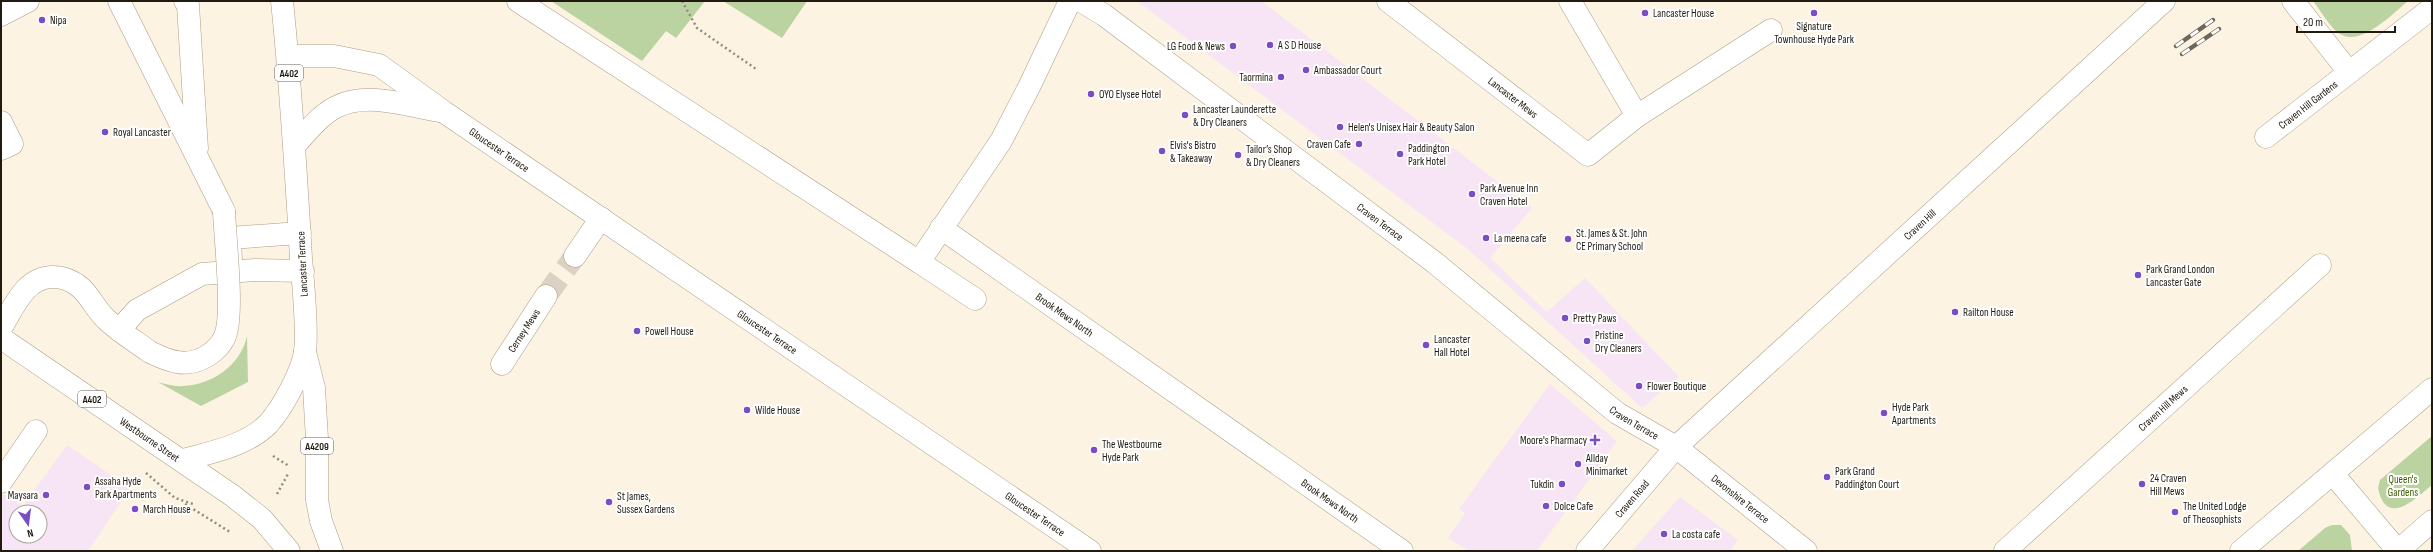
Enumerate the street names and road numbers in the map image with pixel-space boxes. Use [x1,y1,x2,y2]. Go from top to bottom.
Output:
road number: A402 [275,65,303,81]
street label: Lancaster Mews [1485,75,1540,121]
street label: Craven Hill Gardens [2276,78,2340,132]
street label: Gloucester Terrace [467,125,531,175]
street label: Craven Terrace [1354,201,1406,244]
street label: Craven Hill [1901,207,1939,243]
street label: Lancaster Terrace [294,231,311,297]
street label: Brook Mews North [1033,290,1096,340]
street label: Cerney Mews [505,307,543,355]
street label: Gloucester Terrace [735,307,799,357]
street label: Craven Hill Mews [2136,382,2190,434]
road number: A402 [78,391,106,407]
street label: Craven Terrace [1606,403,1661,443]
street label: Westbourne Street [117,415,183,465]
road number: A4209 [301,438,333,454]
street label: Devonshire Terrace [1709,472,1772,526]
street label: Brook Mews North [1298,476,1361,526]
street label: Craven Road [1612,477,1652,521]
street label: Gloucester Terrace [1003,489,1067,539]

